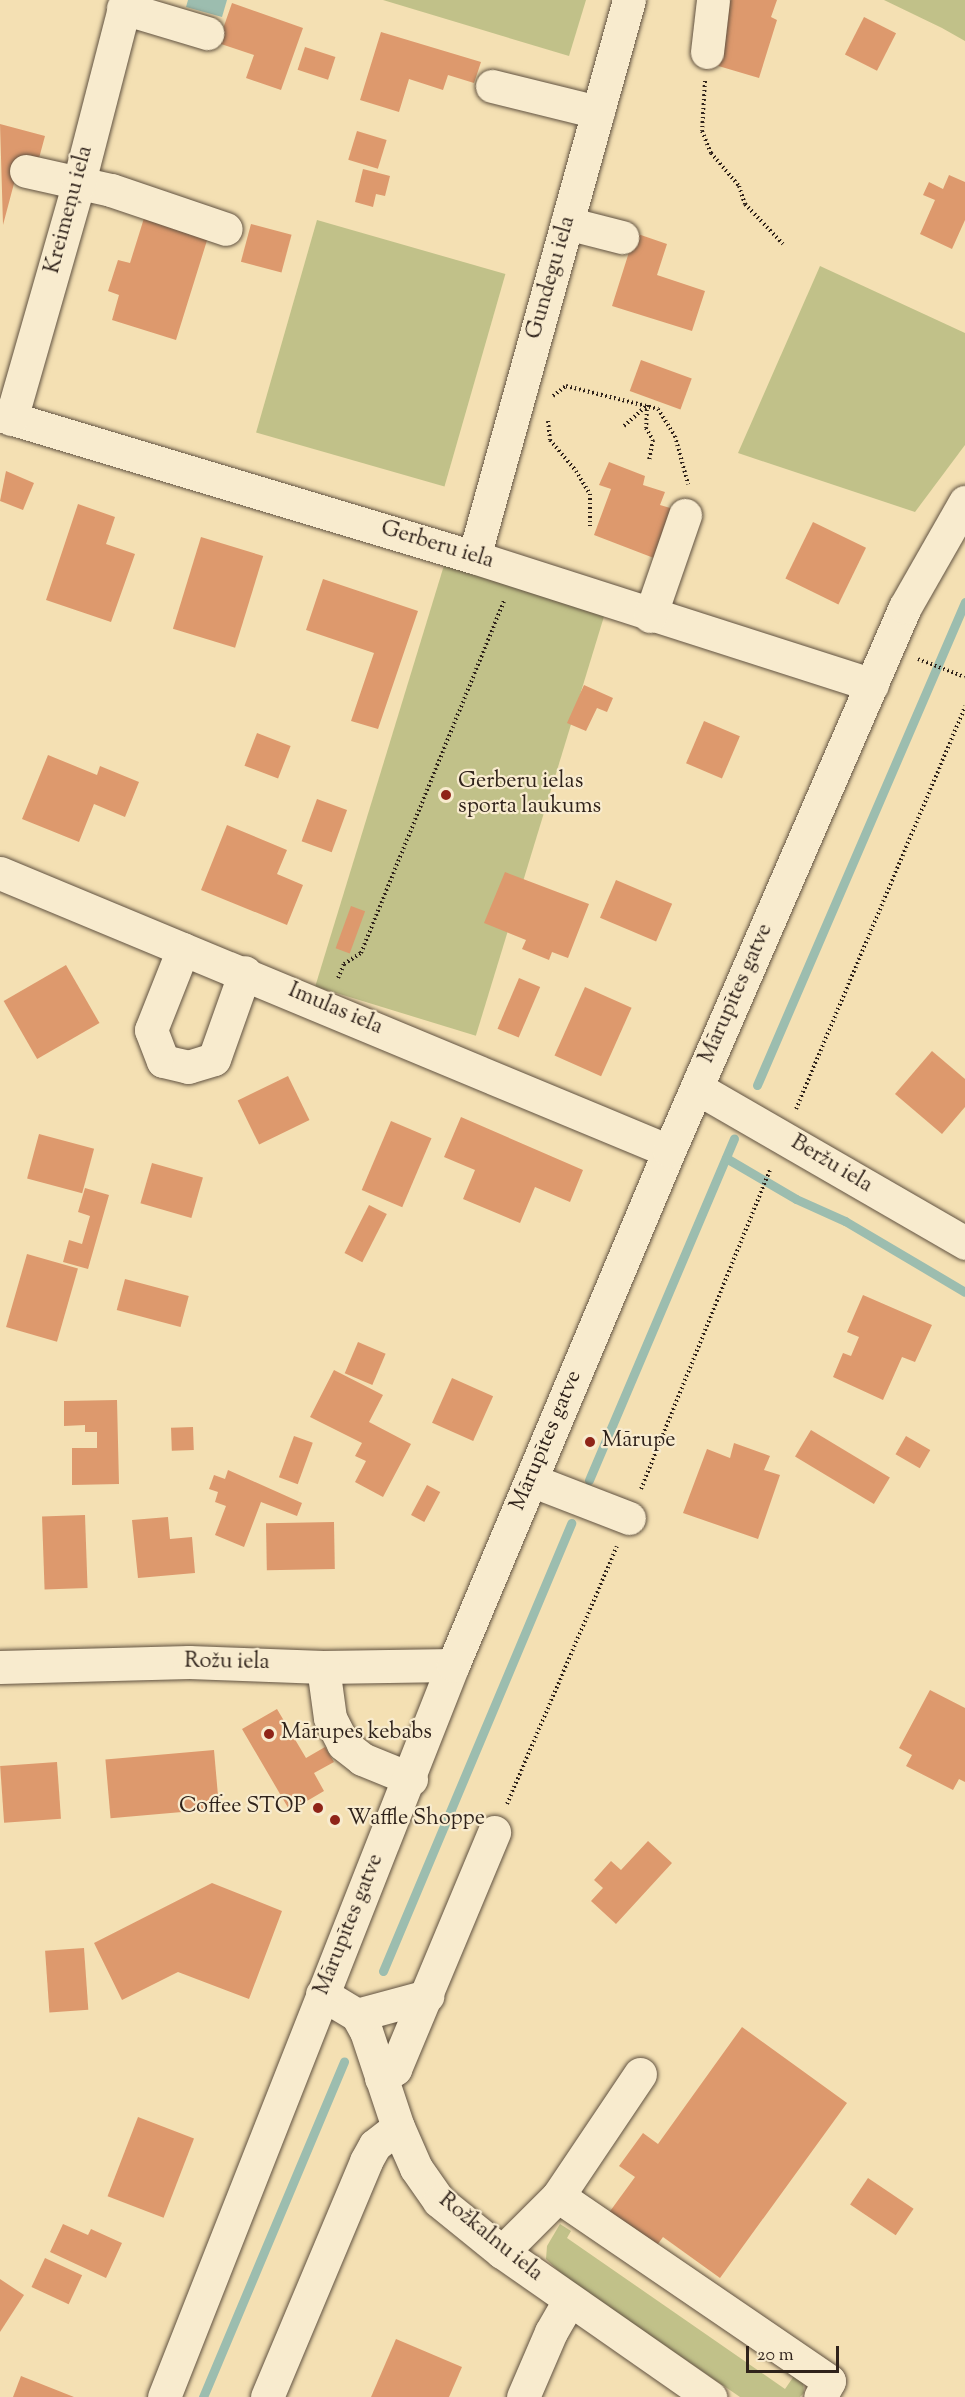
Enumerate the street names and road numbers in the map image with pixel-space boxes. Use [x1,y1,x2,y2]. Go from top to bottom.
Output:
street label: Kreimeņu iela [40,143,100,277]
street label: Gundegu iela [522,214,582,342]
street label: Gerberu iela [377,516,497,576]
street label: Mārupītes gatve [694,920,780,1068]
street label: Imulas iela [284,978,386,1042]
street label: Beržu iela [785,1130,877,1200]
street label: Mārupītes gatve [506,1367,588,1515]
street label: Rožu iela [184,1649,270,1677]
street label: Mārupītes gatve [310,1851,390,1999]
street label: Rožkalnu iela [433,2188,547,2288]

